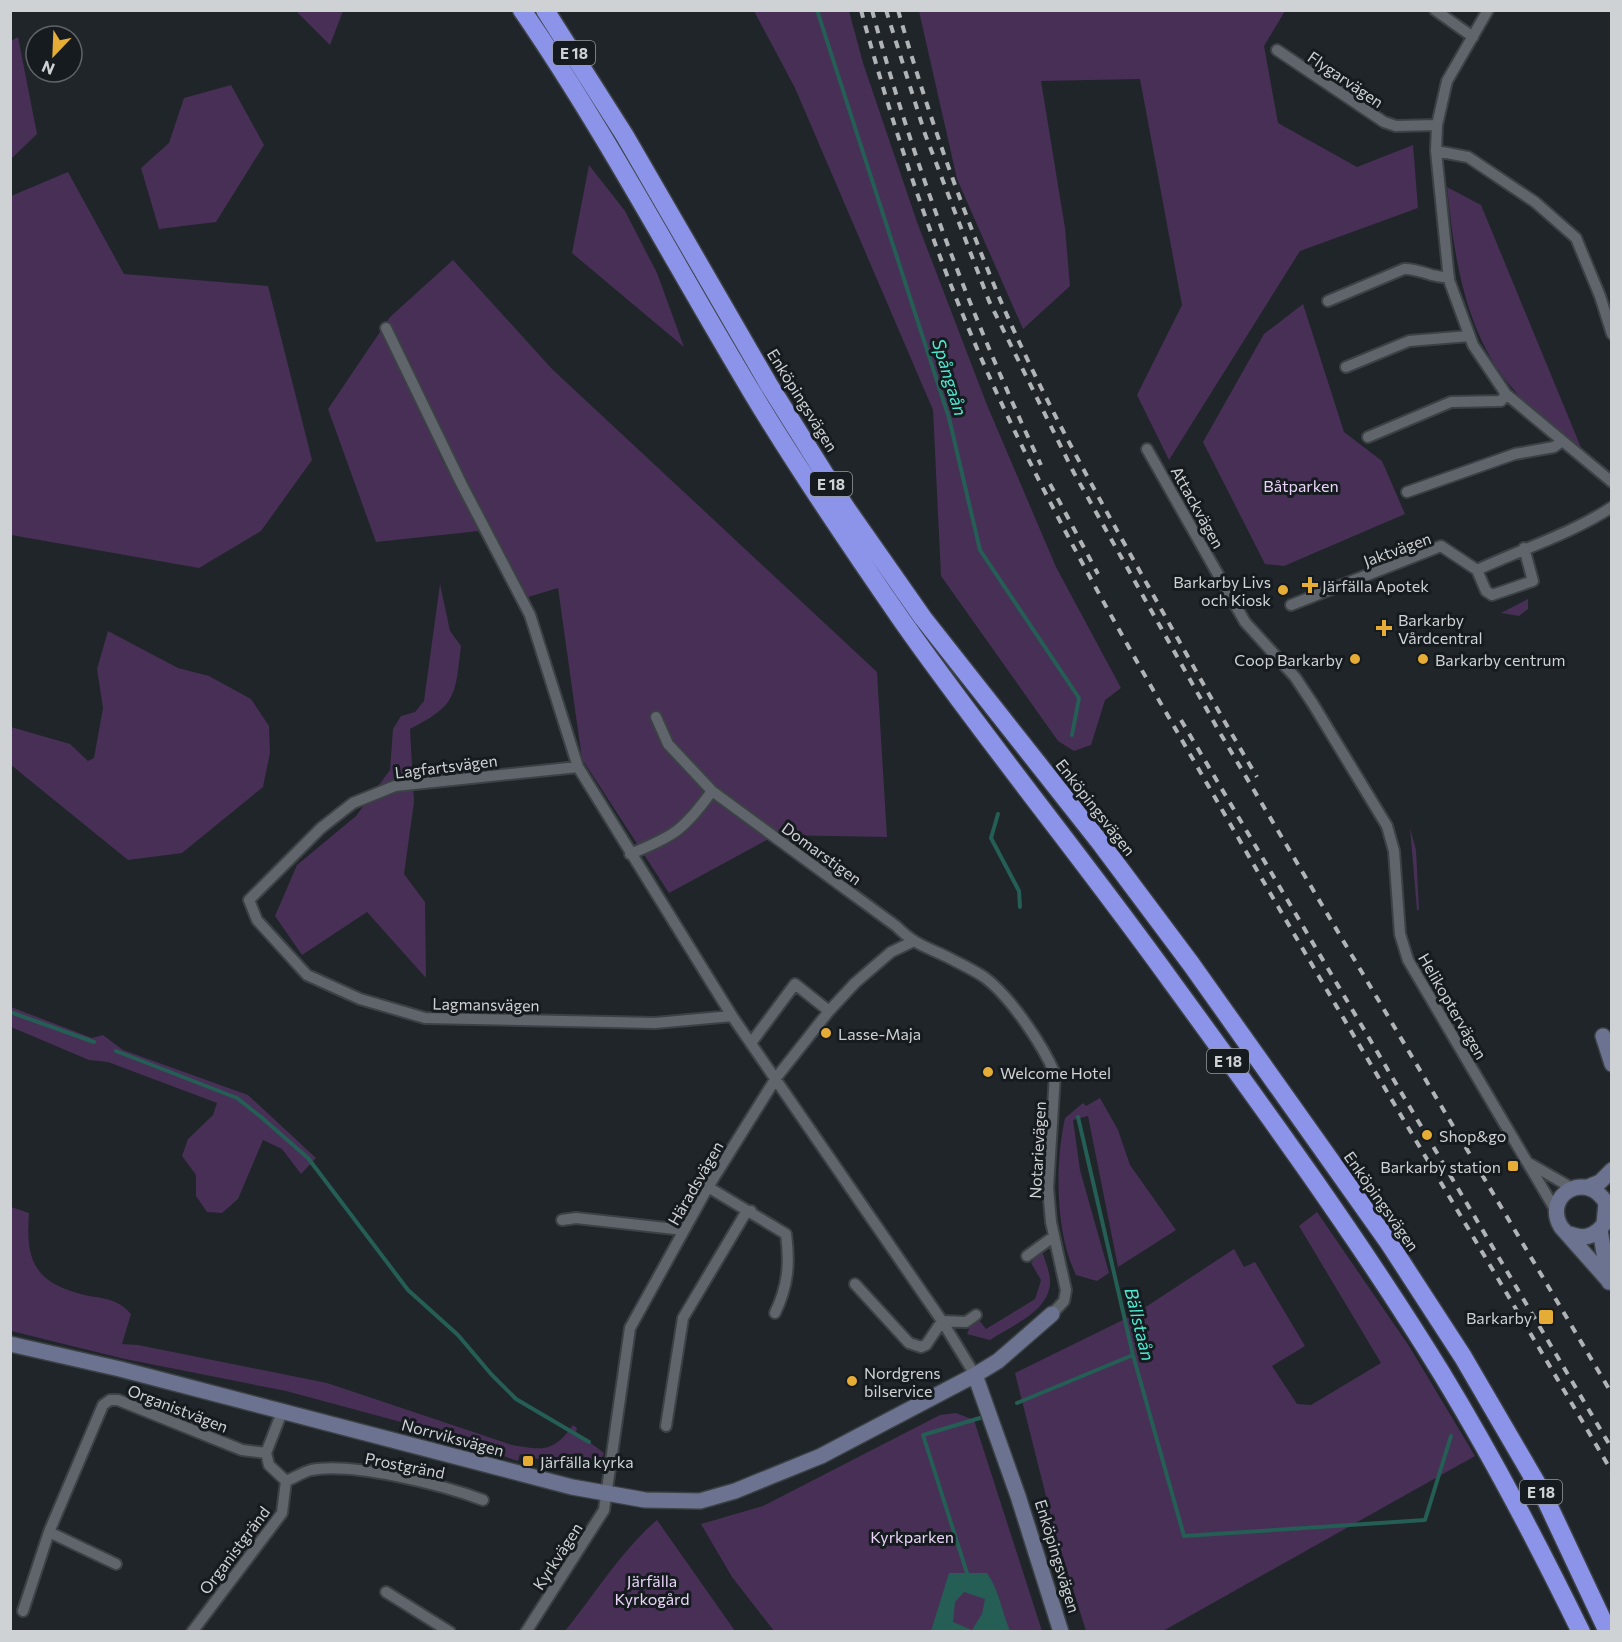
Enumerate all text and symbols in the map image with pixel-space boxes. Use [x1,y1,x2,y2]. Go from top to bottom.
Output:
north arrow [24,24,84,84]
road number: E 18 [553,41,595,65]
street label: Flygarvägen [1305,47,1387,111]
text: N [39,57,57,79]
water label: Spångaån [928,336,972,418]
street label: Enköpingsvägen [764,345,842,455]
street label: Attackvägen [1168,463,1228,551]
road number: E 18 [810,472,852,496]
park label: Båtparken [1263,476,1339,495]
street label: Jaktvägen [1361,528,1433,570]
place label: Barkarby Livs och Kiosk [1173,572,1271,609]
place label: Järfälla Apotek [1322,576,1429,595]
marker: Järfälla Apotek [1303,578,1317,592]
marker: Barkarby Livs och Kiosk [1276,583,1290,597]
place label: Barkarby Vårdcentral [1398,610,1483,647]
marker: Barkarby Vårdcentral [1375,619,1393,637]
place label: Coop Barkarby [1234,650,1343,669]
place label: Barkarby centrum [1435,650,1566,669]
marker: Coop Barkarby [1348,652,1362,666]
marker: Barkarby centrum [1416,652,1430,666]
street label: Lagfartsvägen [394,750,498,782]
street label: Enköpingsvägen [1052,755,1140,859]
street label: Domarstigen [778,818,866,888]
street label: Helikoptervägen [1415,949,1491,1063]
street label: Lagmansvägen [432,994,540,1014]
place label: Lasse-Maja [838,1024,921,1043]
marker: Lasse-Maja [819,1026,833,1040]
road number: E 18 [1207,1049,1249,1073]
place label: Welcome Hotel [1000,1063,1111,1082]
marker: Welcome Hotel [981,1065,995,1079]
street label: Notarievägen [1025,1101,1049,1199]
place label: Shop&go [1439,1126,1506,1145]
marker: Shop&go [1420,1128,1434,1142]
street label: Häradsvägen [663,1138,727,1228]
street label: Enköpingsvägen [1341,1147,1423,1255]
place label: Barkarby station [1380,1157,1501,1176]
marker: Barkarby station [1506,1159,1520,1173]
water label: Bällstaån [1120,1285,1160,1363]
place label: Barkarby [1466,1308,1532,1327]
marker: Barkarby [1537,1308,1555,1326]
place label: Nordgrens bilservice [864,1363,941,1400]
marker: Nordgrens bilservice [845,1374,859,1388]
street label: Organistvägen [125,1380,231,1436]
street label: Norrviksvägen [400,1414,506,1460]
street label: Prostgränd [363,1448,447,1482]
place label: Järfälla kyrka [540,1452,634,1471]
marker: Järfälla kyrka [521,1454,535,1468]
road number: E 18 [1520,1480,1562,1504]
street label: Enköpingsvägen [1032,1497,1084,1615]
street label: Organistgränd [195,1502,273,1598]
street label: Kyrkvägen [528,1519,586,1593]
park label: Kyrkparken [870,1527,954,1546]
park label: Järfälla Kyrkogård [615,1571,689,1608]

